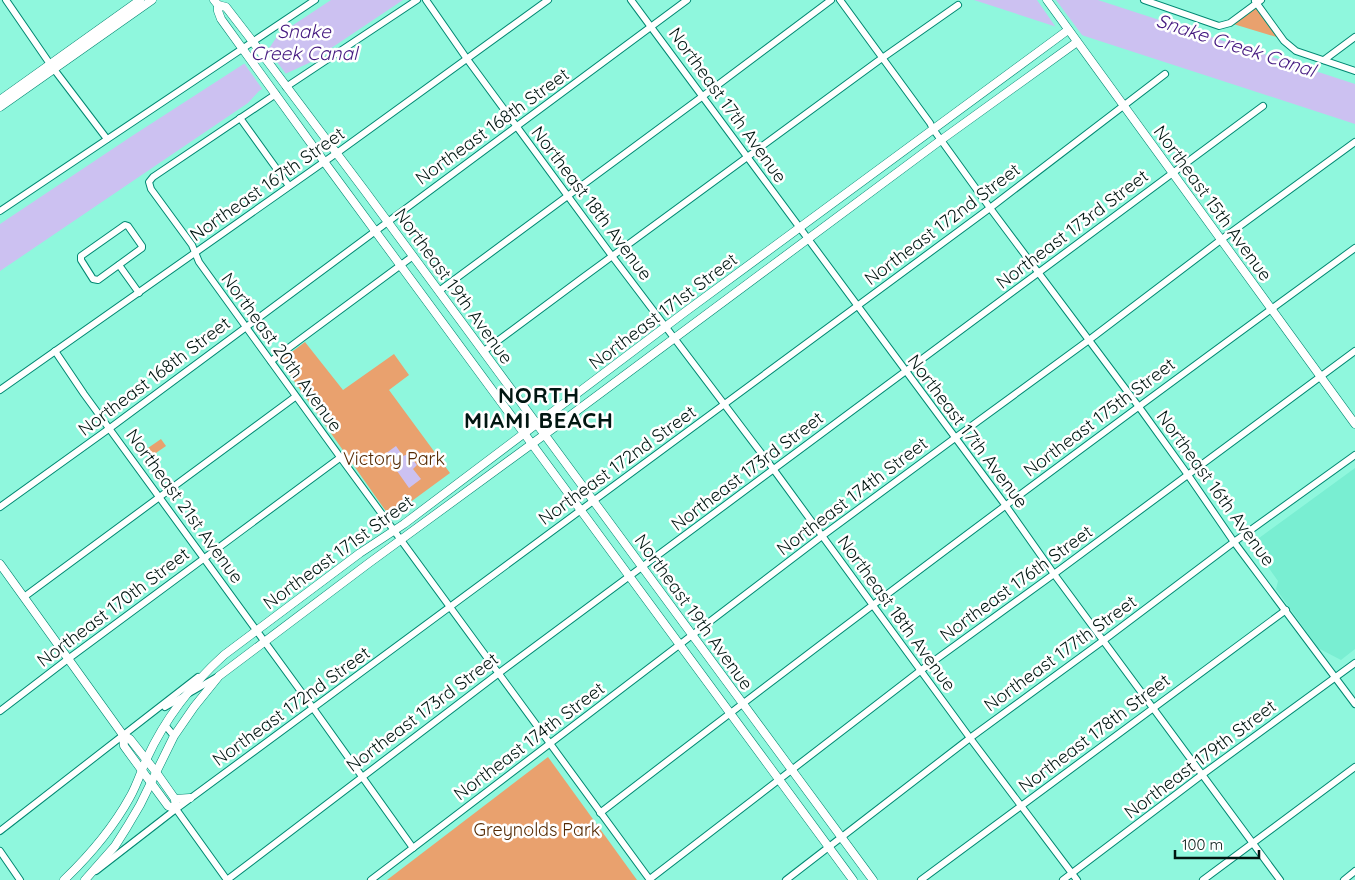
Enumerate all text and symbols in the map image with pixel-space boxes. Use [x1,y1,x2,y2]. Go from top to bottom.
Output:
water label: Snake Creek Canal [1153,8,1321,83]
water label: Snake Creek Canal [251,19,360,65]
street label: Northeast 17th Avenue [664,23,792,187]
street label: Northeast 168th Street [411,63,573,189]
street label: Northeast 18th Avenue [527,121,657,285]
street label: Northeast 15th Avenue [1149,121,1277,285]
street label: Northeast 167th Street [185,122,349,246]
street label: Northeast 172nd Street [860,158,1024,290]
street label: Northeast 173rd Street [991,164,1153,294]
street label: Northeast 19th Avenue [390,203,518,369]
street label: Northeast 171st Street [584,248,742,374]
street label: Northeast 20th Avenue [216,268,348,436]
street label: Northeast 168th Street [73,311,235,441]
street label: Northeast 17th Avenue [903,350,1033,512]
street label: Northeast 175th Street [1019,352,1179,482]
district label: NORTH MIAMI BEACH [464,381,614,434]
street label: Northeast 172nd Street [534,400,700,530]
street label: Northeast 173rd Street [666,406,828,536]
street label: Northeast 16th Avenue [1152,406,1280,570]
street label: Northeast 21st Avenue [121,424,249,588]
street label: Northeast 174th Street [772,432,932,560]
park label: Victory Park [343,447,445,470]
street label: Northeast 171st Street [258,490,418,614]
street label: Northeast 176th Street [935,520,1097,646]
street label: Northeast 19th Avenue [630,529,758,695]
street label: Northeast 18th Avenue [833,531,961,695]
street label: Northeast 170th Street [32,542,194,672]
street label: Northeast 177th Street [979,590,1141,716]
street label: Northeast 172nd Street [208,641,374,771]
street label: Northeast 173rd Street [341,647,503,777]
street label: Northeast 178th Street [1014,668,1174,798]
street label: Northeast 174th Street [449,677,609,805]
street label: Northeast 179th Street [1120,694,1280,824]
park label: Greynolds Park [474,818,600,841]
scale bar [1175,828,1259,860]
text: 100 m [1182,835,1223,854]

